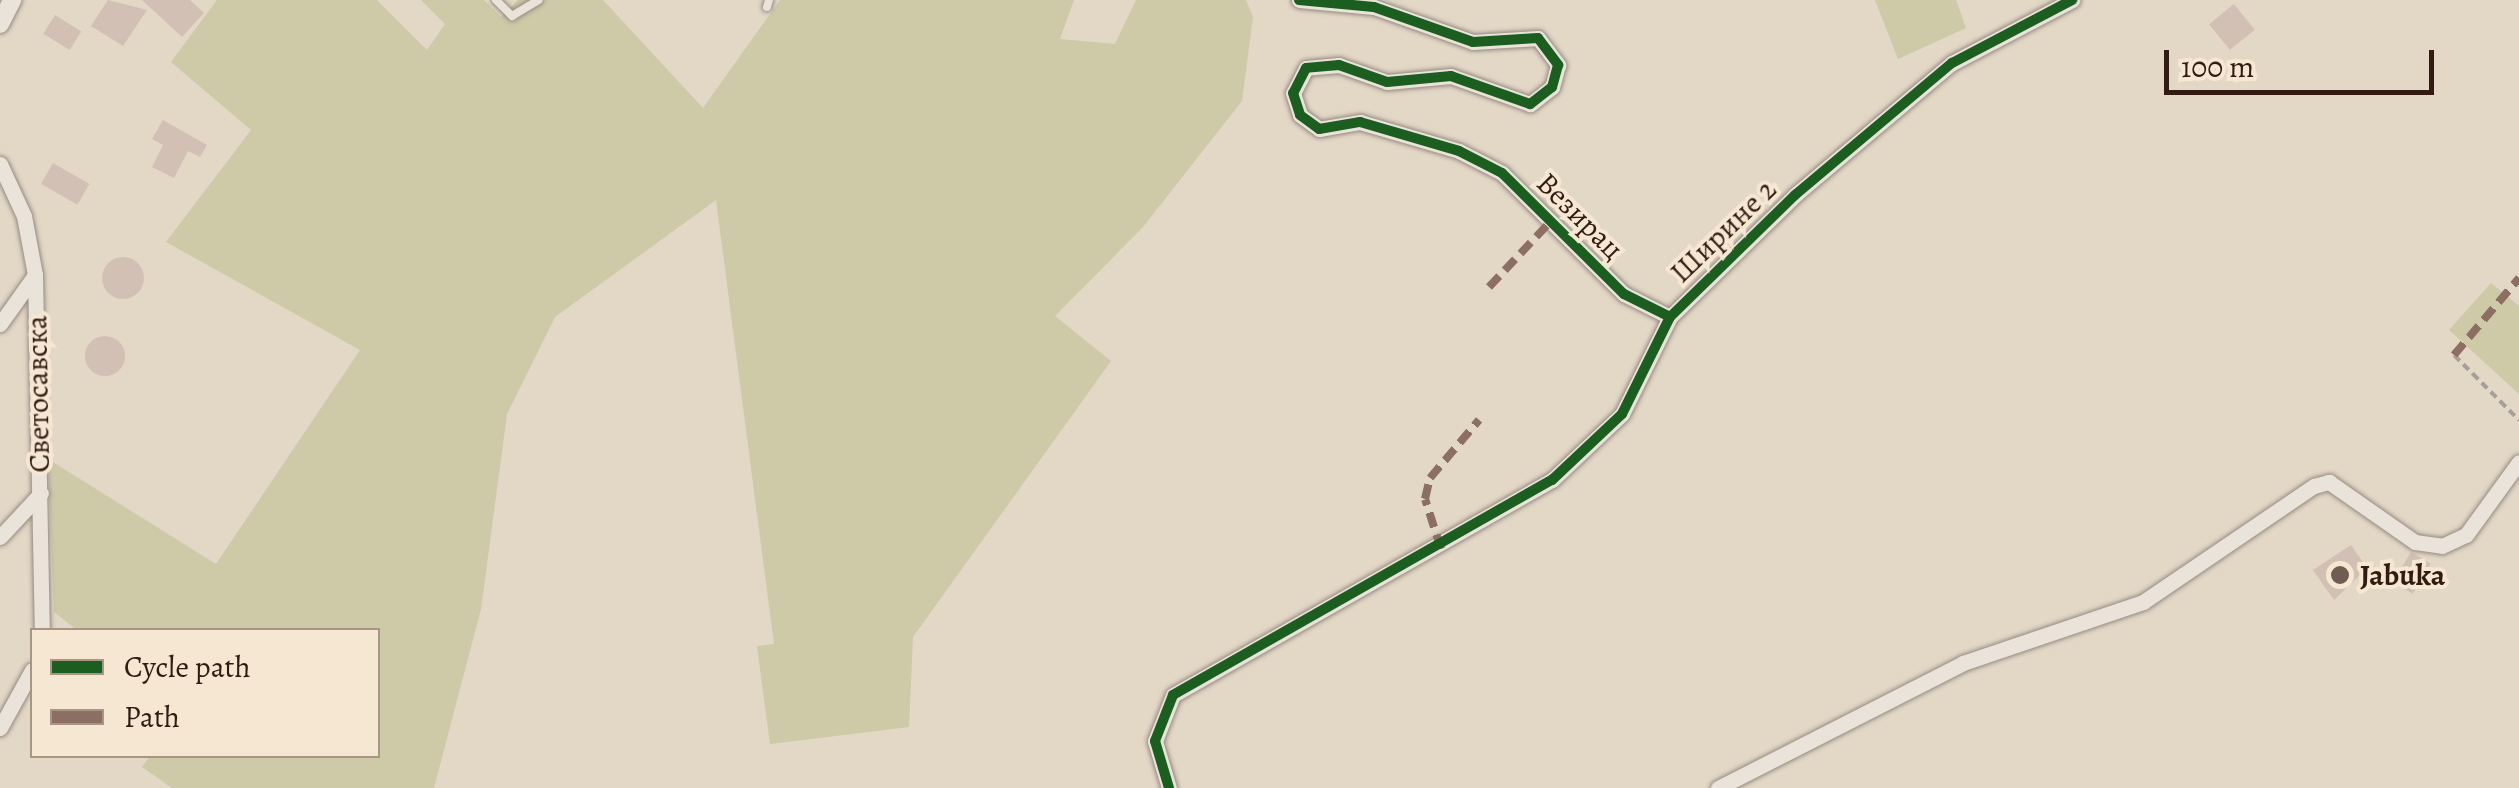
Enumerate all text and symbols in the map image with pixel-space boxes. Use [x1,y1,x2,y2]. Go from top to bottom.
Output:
scale bar [2169,30,2439,92]
text: 100 m [2181,47,2254,87]
street label: Везирац [1529,165,1631,267]
street label: Ширине 2 [1662,172,1784,290]
street label: Светосавска [19,315,57,473]
place label: Jabuka [2360,557,2445,593]
marker: Jabuka [2329,564,2351,586]
legend [30,628,380,758]
text: Cycle path [124,647,251,687]
text: Path [124,697,180,737]

